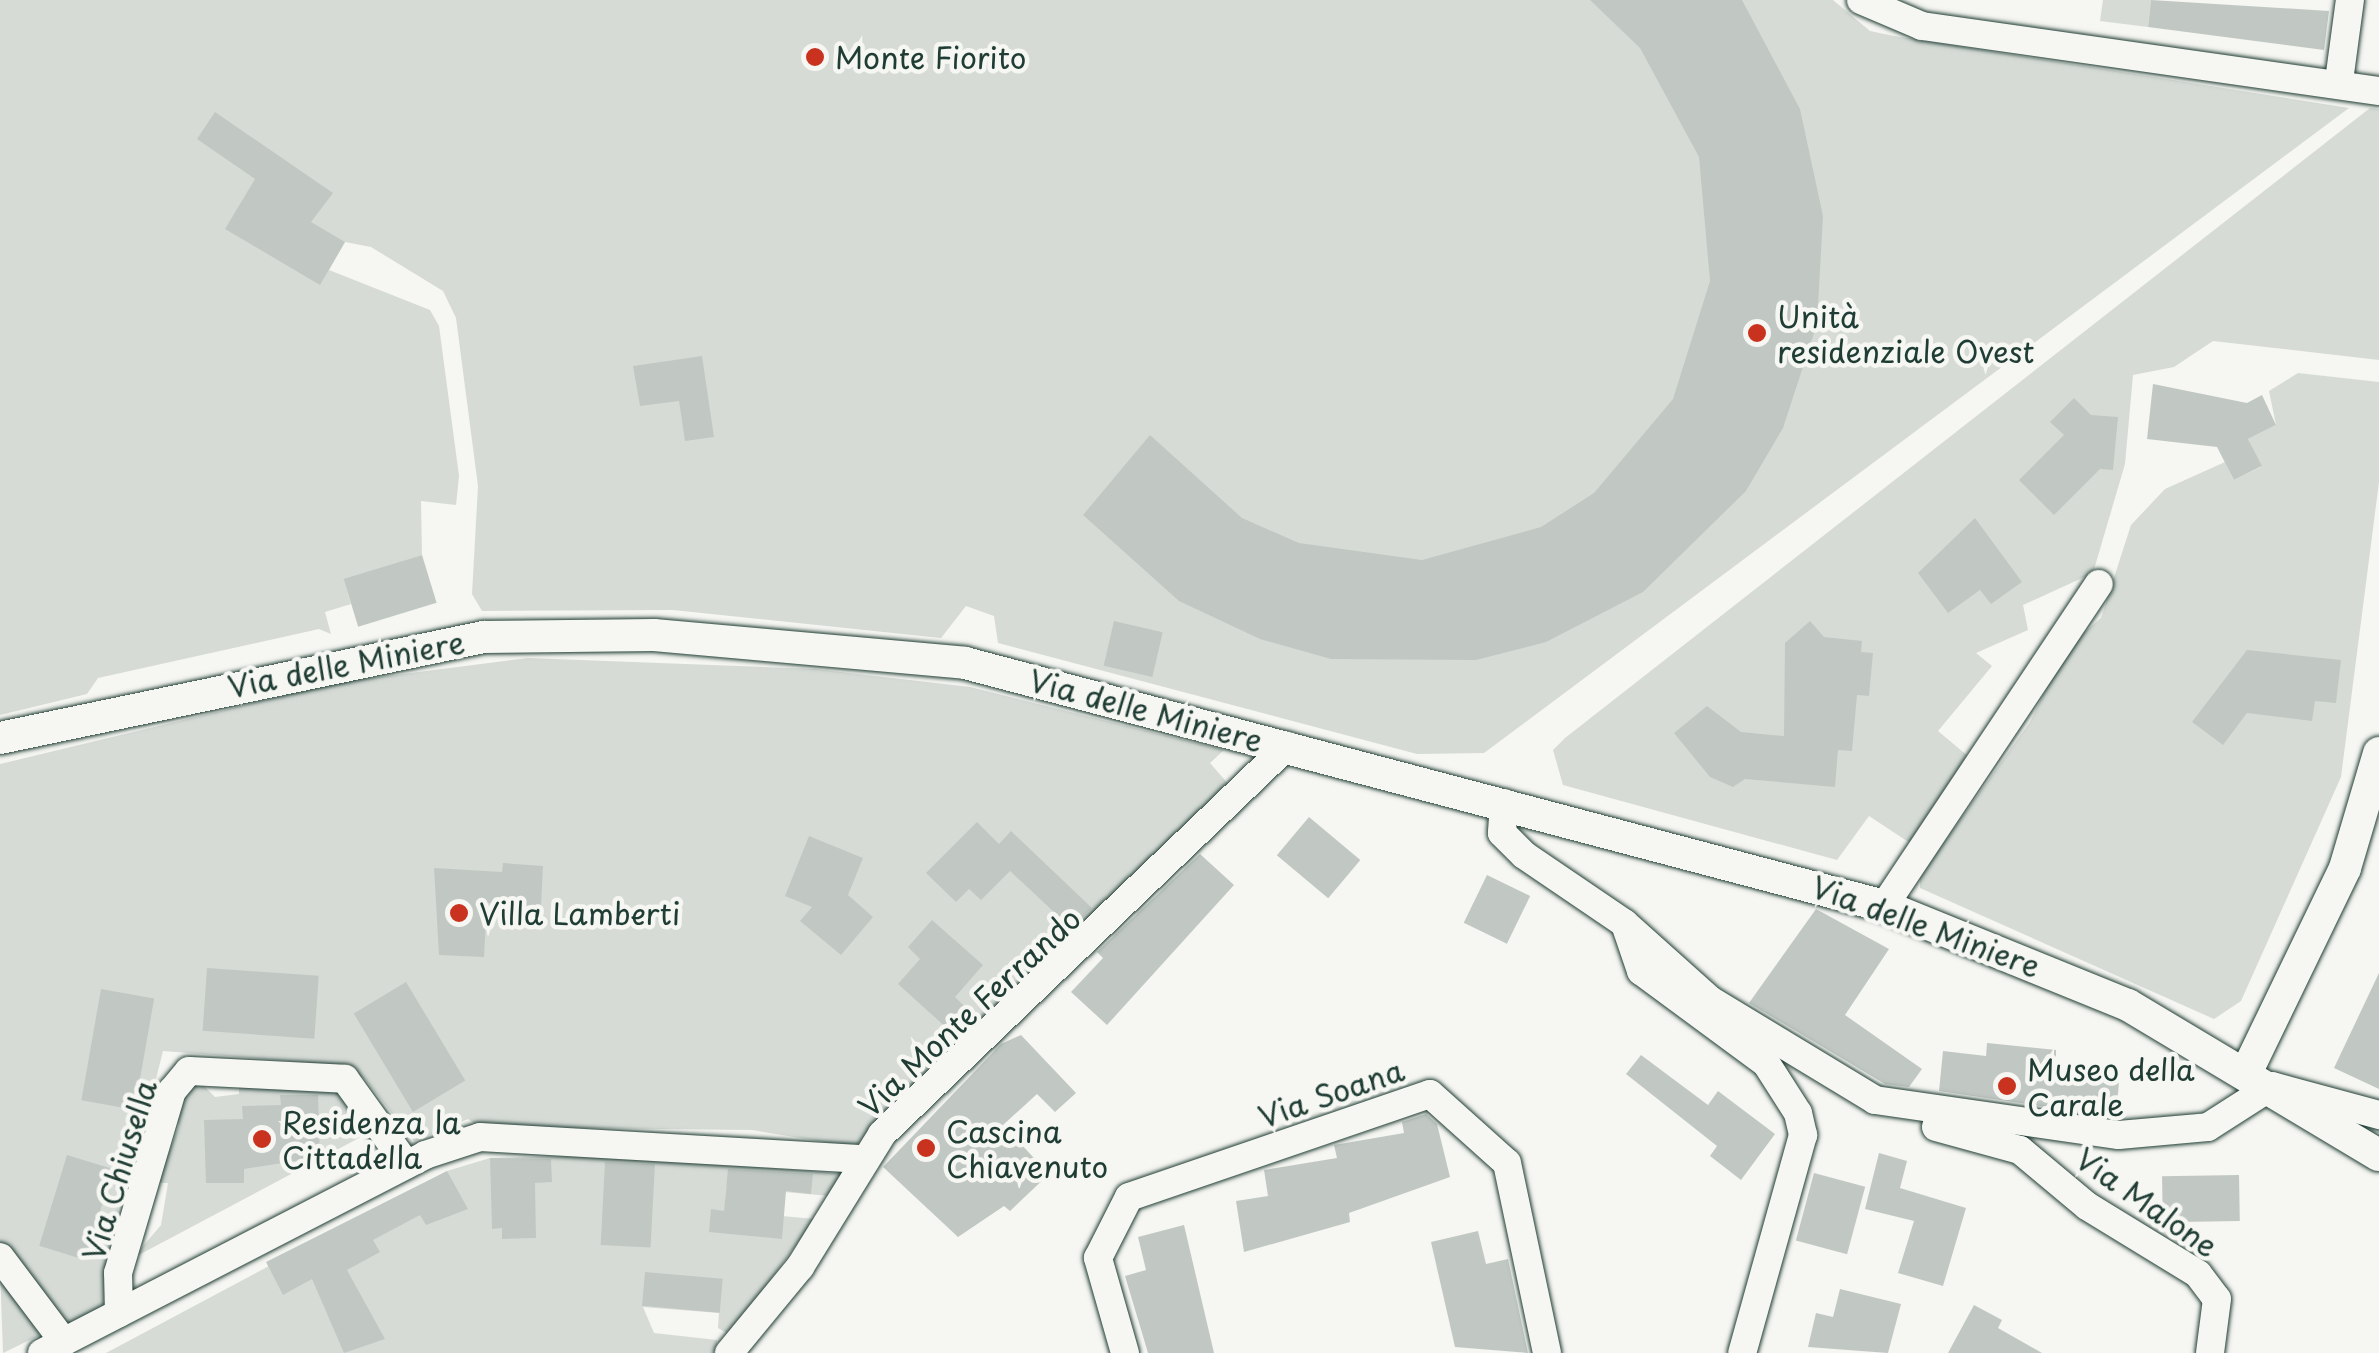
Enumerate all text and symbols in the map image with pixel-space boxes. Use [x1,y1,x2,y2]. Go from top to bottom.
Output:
place label: Monte Fiorito [835,39,1030,75]
marker: Monte Fiorito [804,46,826,68]
place label: Unità residenziale Ovest [1777,298,2037,368]
marker: Unità residenziale Ovest [1746,322,1768,344]
street label: Via delle Miniere [224,623,468,705]
street label: Via delle Miniere [1025,661,1267,759]
street label: Via delle Miniere [1807,868,2045,984]
place label: Villa Lamberti [479,895,682,931]
street label: Via Monte Ferrando [851,900,1087,1124]
marker: Villa Lamberti [448,902,470,924]
place label: Museo della Carale [2027,1051,2196,1122]
street label: Via Soana [1255,1052,1407,1134]
marker: Museo della Carale [1996,1075,2018,1097]
street label: Via Chiusella [75,1076,163,1264]
place label: Residenza la Cittadella [282,1104,460,1174]
place label: Cascina Chiavenuto [946,1113,1108,1184]
marker: Residenza la Cittadella [251,1128,273,1150]
marker: Cascina Chiavenuto [915,1137,937,1159]
street label: Via Malone [2069,1140,2225,1264]

